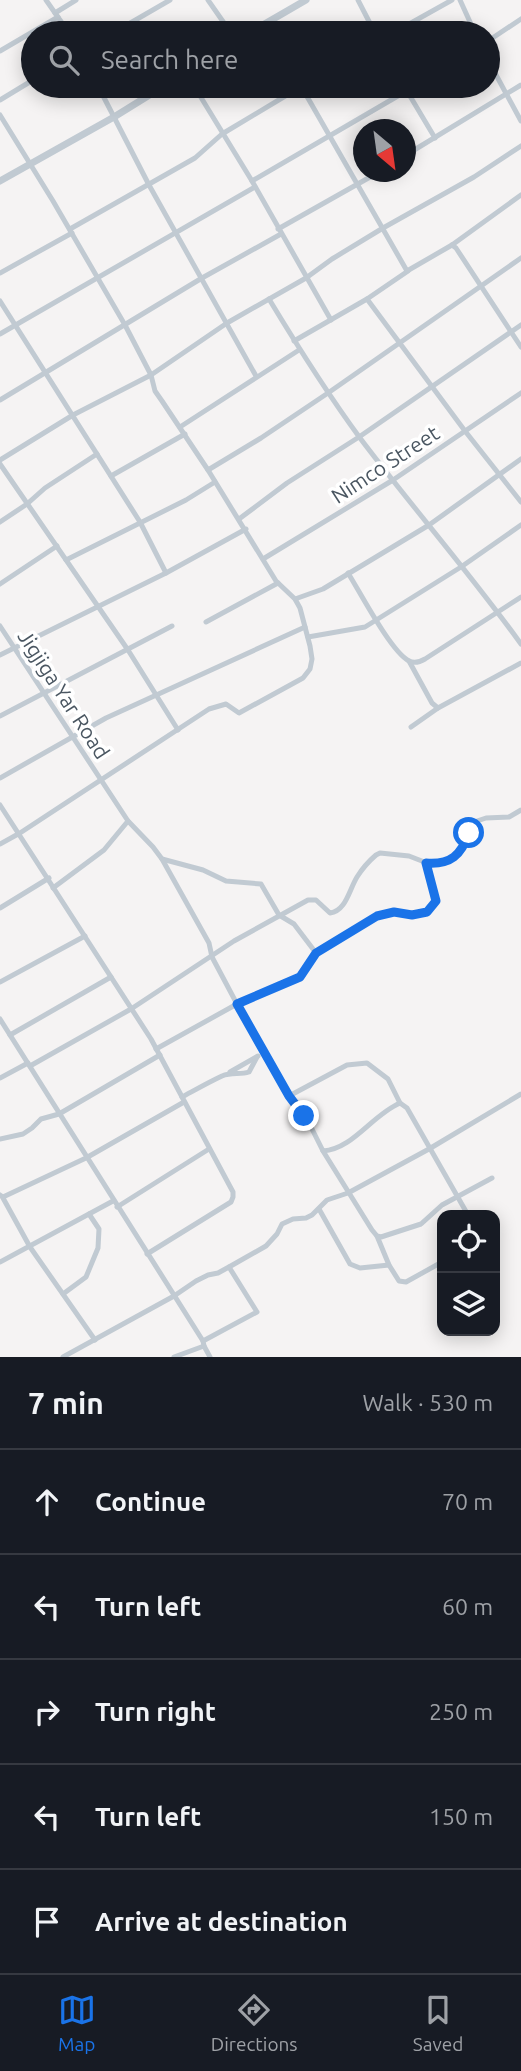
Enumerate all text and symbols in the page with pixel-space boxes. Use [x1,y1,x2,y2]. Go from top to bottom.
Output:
search box [21,21,500,98]
icon: search [45,41,83,79]
text: Search here [101,45,238,74]
north arrow [353,119,416,182]
street label: Nimco Street [327,420,443,508]
street label: Jigjiga Yar Road [13,625,115,763]
route start [453,817,484,848]
route end [288,1100,319,1131]
map controls [437,1210,500,1336]
button: locate [437,1210,500,1273]
button: layers [437,1273,500,1336]
text: 7 min [28,1386,104,1420]
text: Walk · 530 m [362,1390,493,1415]
icon: ahead [28,1483,66,1521]
text: Continue [95,1487,206,1516]
text: 70 m [442,1489,493,1514]
icon: left [28,1588,66,1626]
text: Turn left [95,1592,201,1621]
text: 60 m [442,1594,493,1619]
icon: right [28,1693,66,1731]
text: Turn right [95,1697,216,1726]
text: 250 m [429,1699,493,1724]
icon: left [28,1798,66,1836]
text: Turn left [95,1802,201,1831]
text: 150 m [429,1804,493,1829]
icon: arrive [28,1903,66,1941]
text: Arrive at destination [95,1907,348,1936]
tab: Map [58,1991,96,2055]
tab: Directions [211,1991,298,2055]
tab: Saved [413,1991,463,2055]

